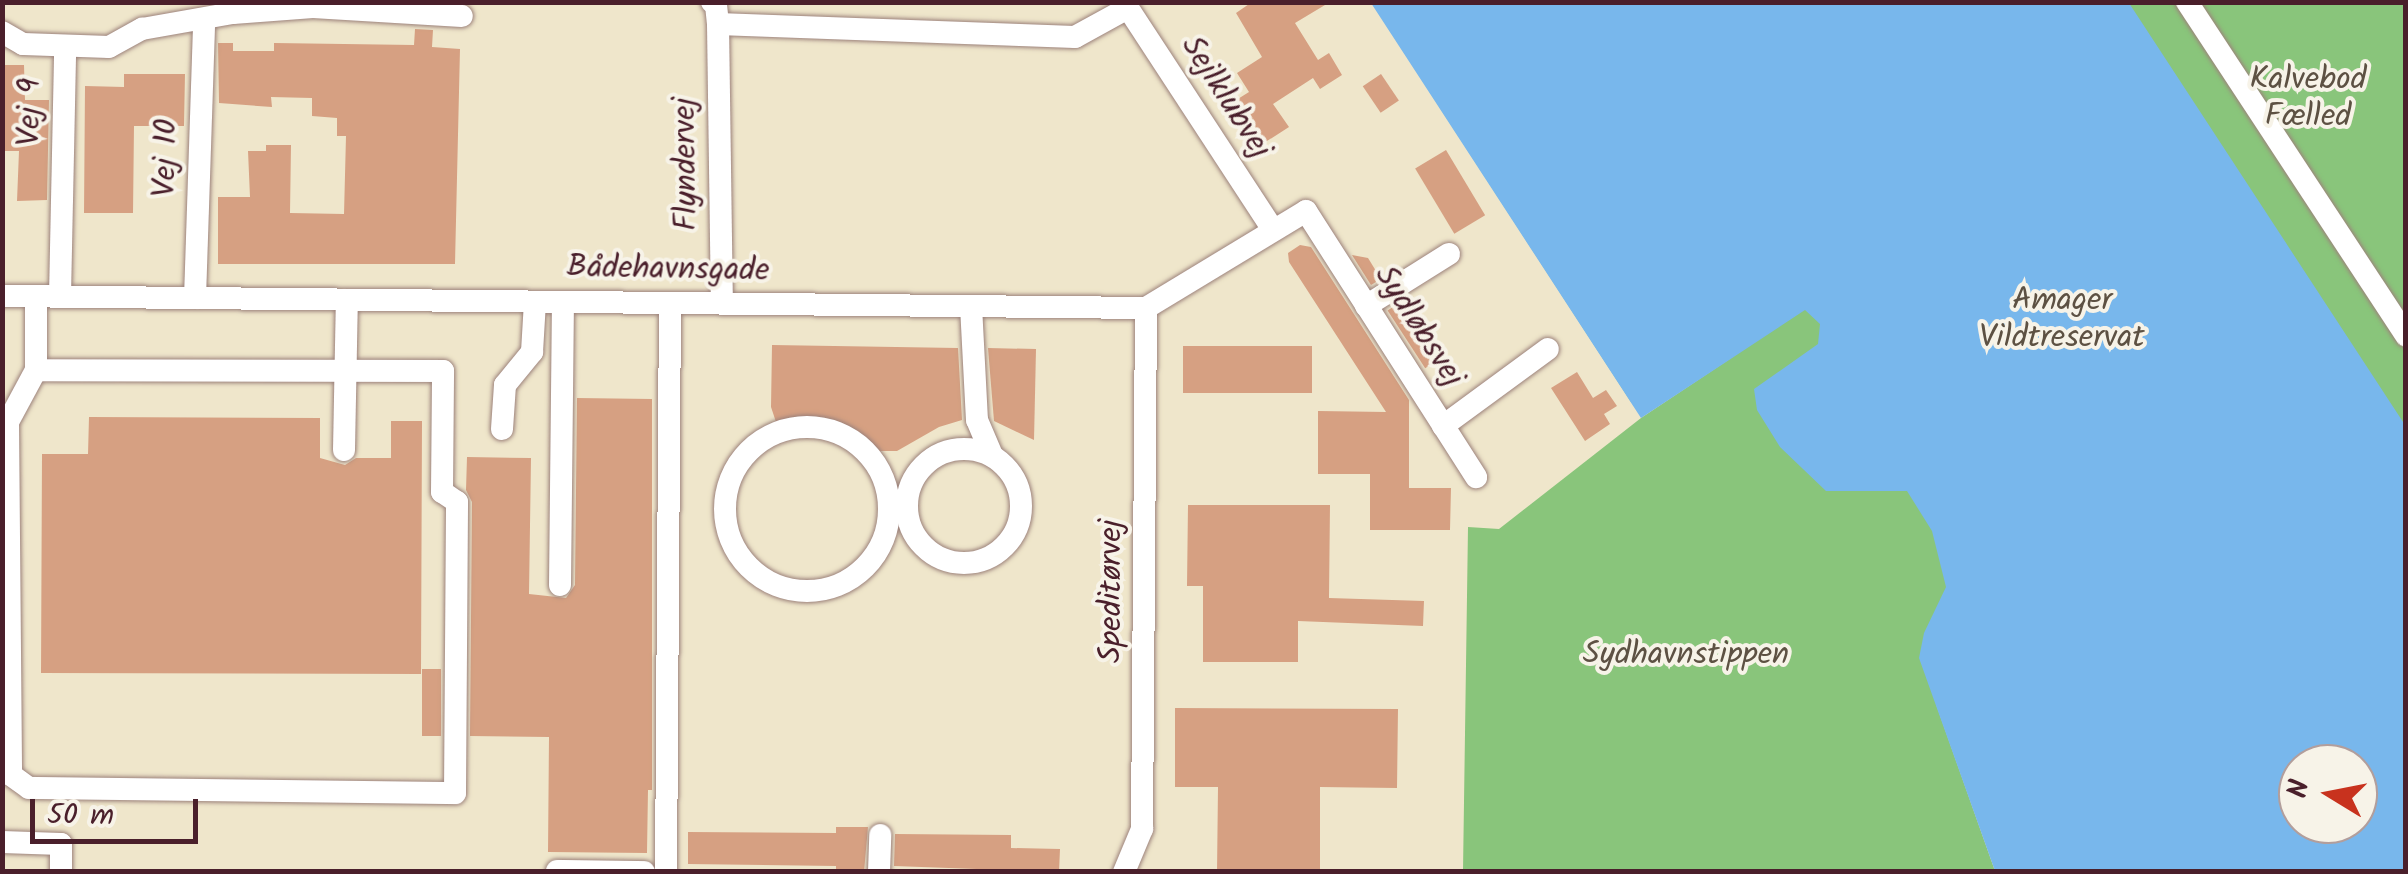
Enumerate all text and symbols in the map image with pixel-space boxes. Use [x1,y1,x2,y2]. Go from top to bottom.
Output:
street label: Sejlklubvej [1171,29,1279,167]
park label: Kalvebod Fælled [2250,62,2366,137]
street label: Vej 9 [11,78,51,146]
street label: Flyndervej [667,97,707,231]
street label: Vej 10 [146,118,188,198]
street label: Bådehavnsgade [566,249,770,291]
street label: Sydløbsvej [1365,259,1471,395]
park label: Amager Vildtreservat [1979,283,2145,358]
street label: Speditørvej [1093,519,1131,663]
park label: Sydhavnstippen [1583,636,1789,674]
north arrow [2278,744,2378,844]
text: N [2276,776,2324,802]
scale bar [35,779,202,841]
text: 50 m [47,792,114,840]

